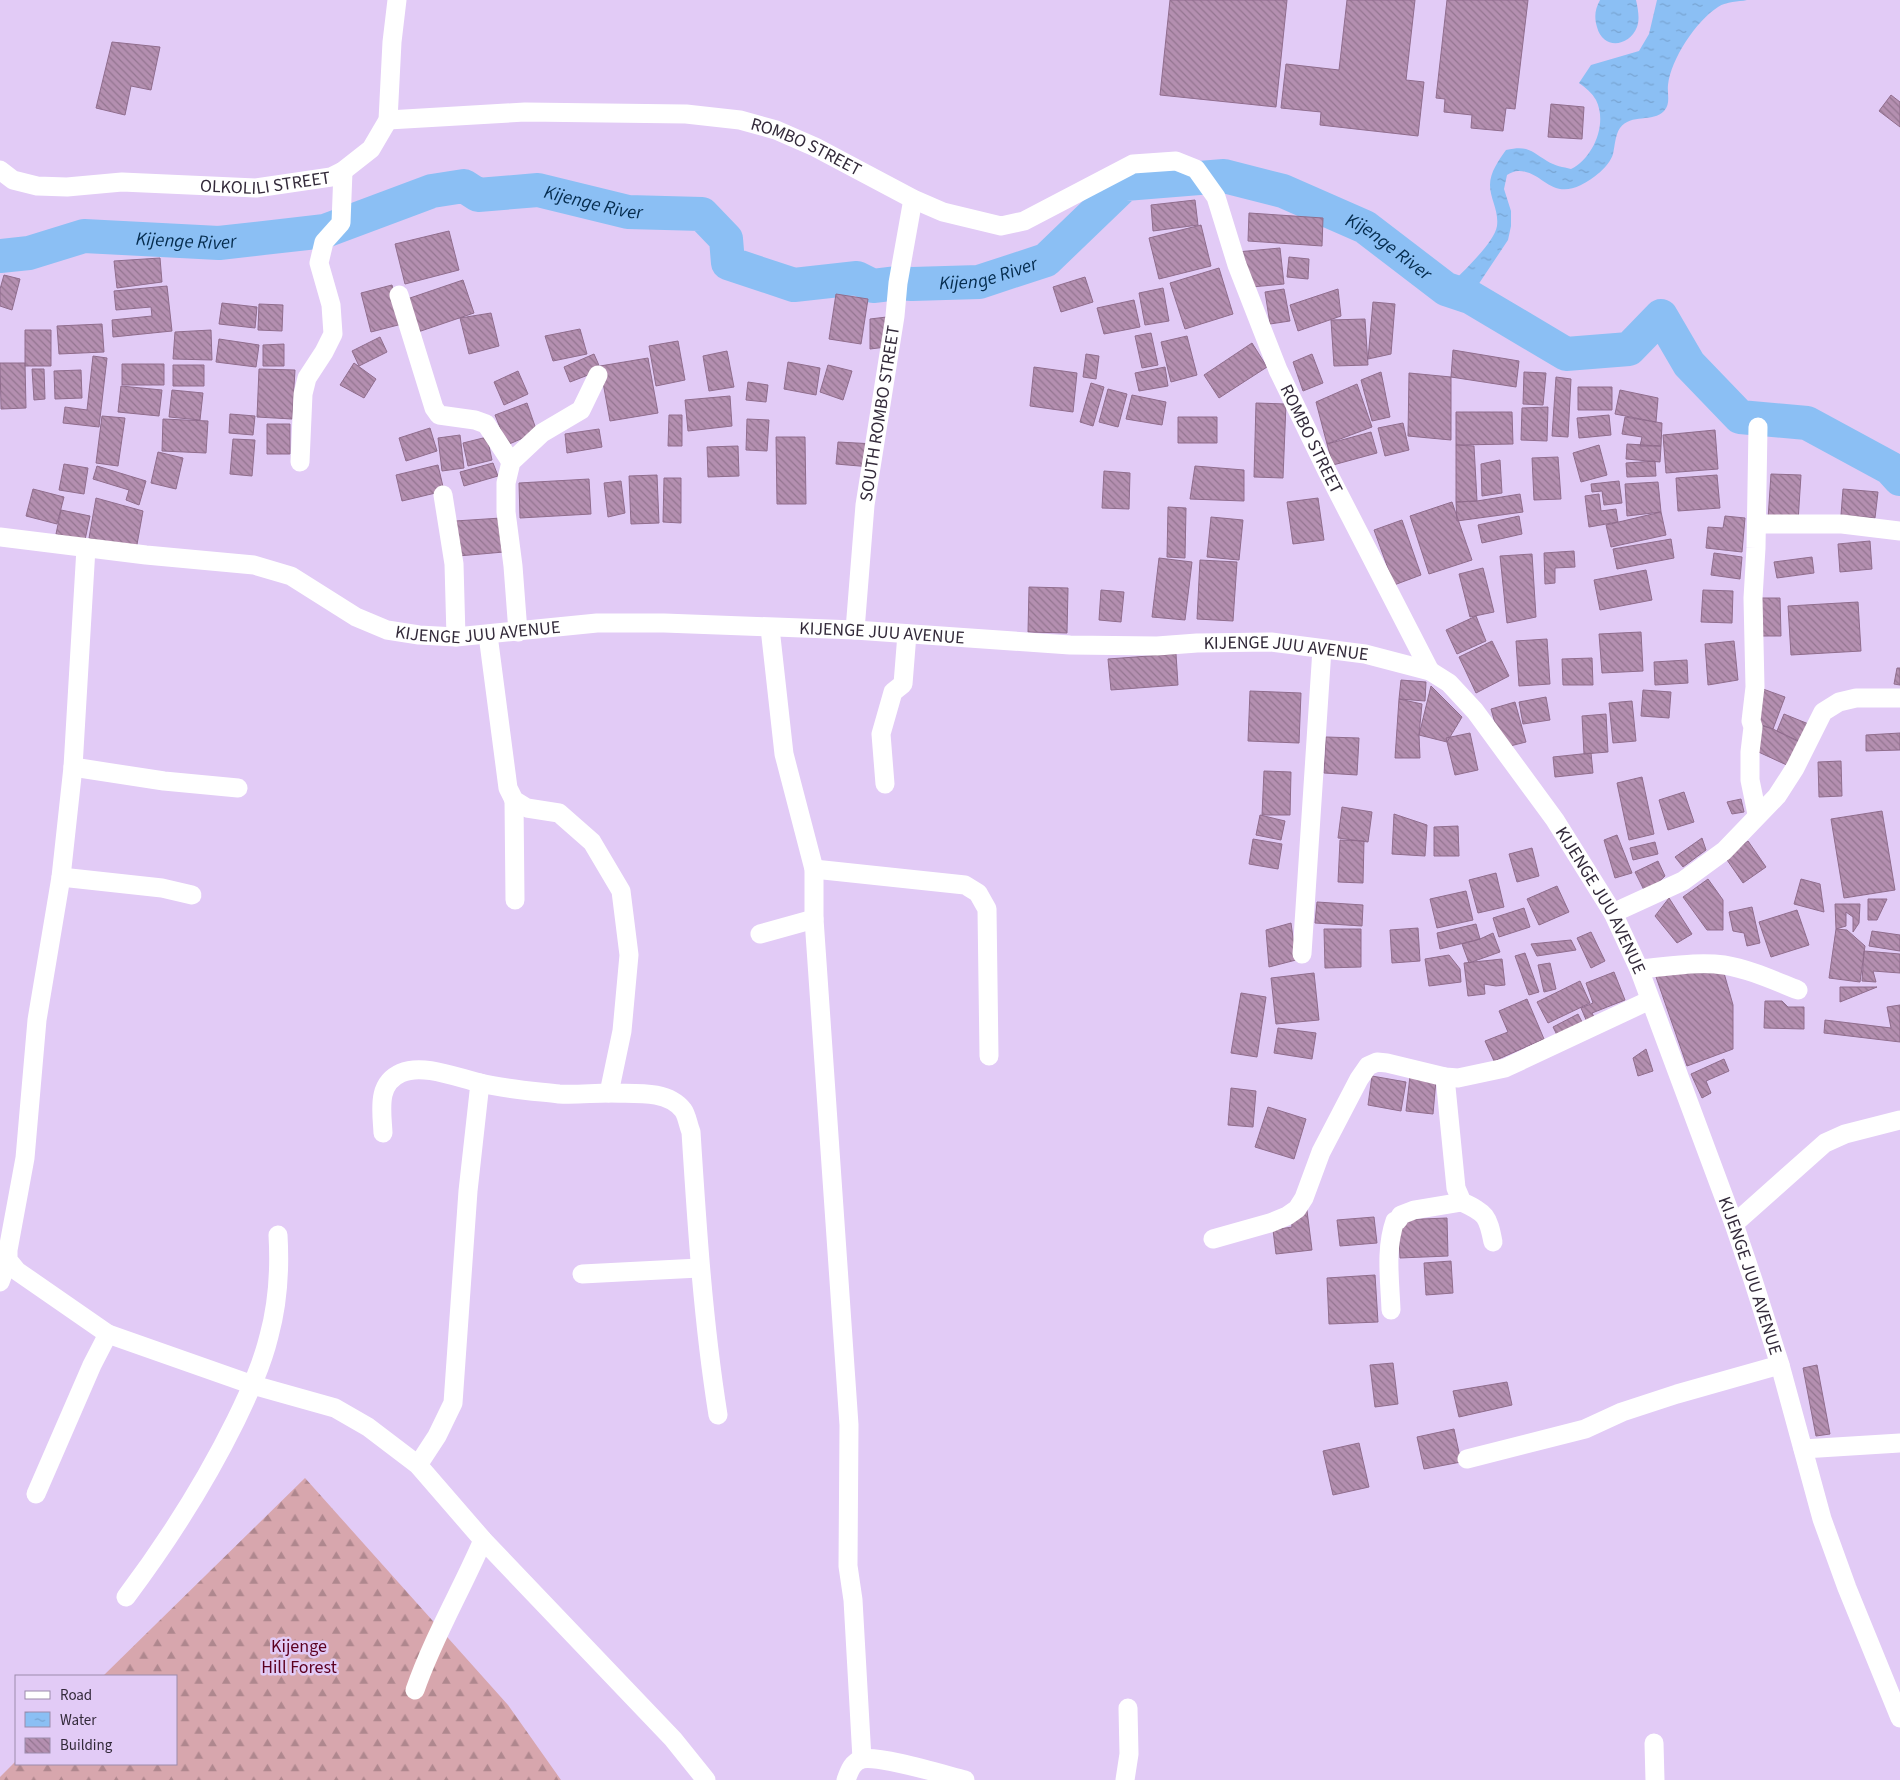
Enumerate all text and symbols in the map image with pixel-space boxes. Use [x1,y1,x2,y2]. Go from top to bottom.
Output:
street label: ROMBO STREET [748,111,866,182]
street label: OLKOLILI STREET [199,165,332,200]
water label: Kijenge River [541,178,645,226]
water label: Kijenge River [1341,207,1439,288]
water label: Kijenge River [135,225,239,257]
water label: Kijenge River [939,250,1042,297]
street label: SOUTH ROMBO STREET [853,324,906,503]
street label: ROMBO STREET [1274,380,1349,498]
street label: KIJENGE JUU AVENUE [393,614,562,650]
street label: KIJENGE JUU AVENUE [799,615,966,650]
street label: KIJENGE JUU AVENUE [1203,629,1370,667]
street label: KIJENGE JUU AVENUE [1550,822,1652,978]
street label: KIJENGE JUU AVENUE [1712,1193,1788,1358]
park label: Kijenge Hill Forest [261,1634,337,1680]
legend [15,1675,178,1765]
text: Road [60,1685,92,1706]
text: Water [60,1710,97,1731]
text: Building [60,1735,113,1756]

